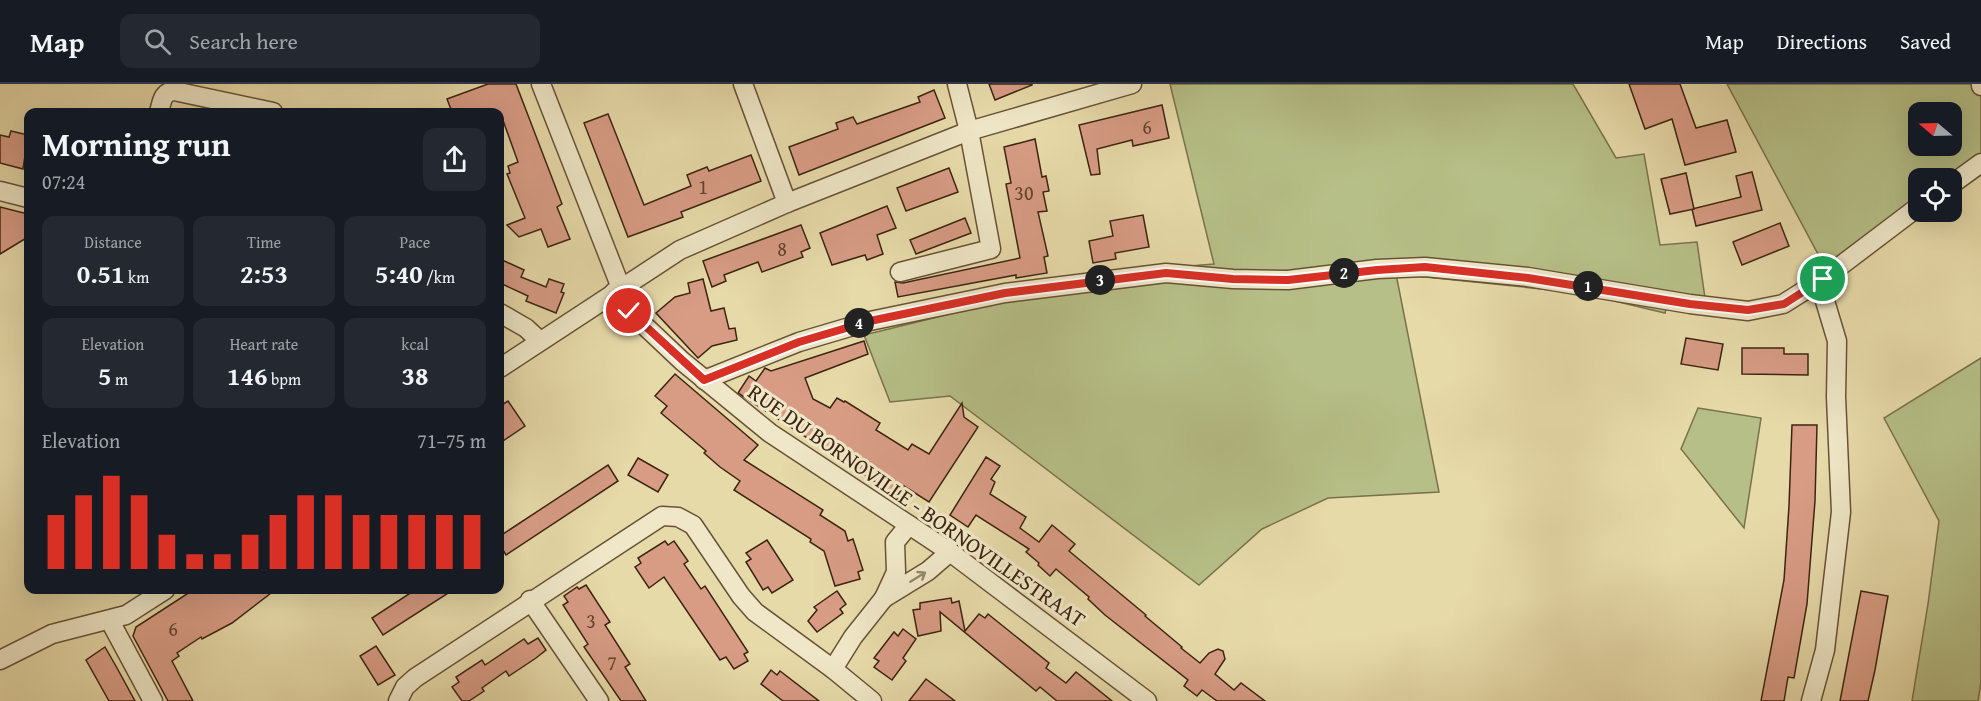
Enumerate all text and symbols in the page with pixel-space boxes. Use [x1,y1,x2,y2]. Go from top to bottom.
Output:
search box [120,14,540,68]
text: Map [30,21,84,62]
icon: search [141,25,174,58]
text: Search here [189,25,298,57]
text: Map [1705,26,1744,57]
text: Directions [1777,26,1867,57]
text: Saved [1900,26,1951,57]
north arrow [1908,102,1962,156]
map controls [1908,102,1962,222]
house number: 6 [1142,112,1152,141]
text: Morning run [42,120,231,168]
button: share [423,128,486,191]
text: 07:24 [42,167,85,196]
button: locate [1908,168,1962,222]
house number: 1 [698,172,708,201]
house number: 30 [1014,178,1034,207]
text: Distance [84,230,142,254]
text: Time [247,230,281,254]
text: Pace [400,230,430,254]
house number: 8 [777,234,787,263]
pin [1797,253,1848,304]
text: 0.51 [77,254,125,293]
text: 2:53 [240,254,288,293]
text: 5:40 [375,254,423,293]
pin: 2 [1329,258,1359,288]
text: 2 [1340,261,1348,285]
icon: arrive [1806,262,1839,295]
text: km [125,265,149,289]
text: /km [423,265,455,289]
pin: 3 [1085,265,1115,295]
text: 3 [1096,268,1104,292]
pin: 1 [1573,271,1603,301]
text: 1 [1584,274,1592,298]
pin [603,285,654,336]
icon: check [612,294,645,327]
pin: 4 [844,308,874,338]
text: 4 [855,311,863,335]
text: Elevation [82,332,144,356]
text: Heart rate [230,332,298,356]
text: kcal [401,332,429,356]
text: 5 [98,356,111,395]
text: 146 [227,356,267,395]
text: 38 [402,356,428,395]
text: m [111,367,128,391]
text: bpm [267,367,301,391]
street label: RUE DU BORNOVILLE - BORNOVILLESTRAAT [742,376,1092,634]
text: Elevation [42,426,120,455]
text: 71–75 m [417,426,486,455]
one-way arrow [909,570,926,582]
house number: 3 [586,606,596,635]
house number: 6 [168,614,178,643]
house number: 7 [607,648,617,677]

